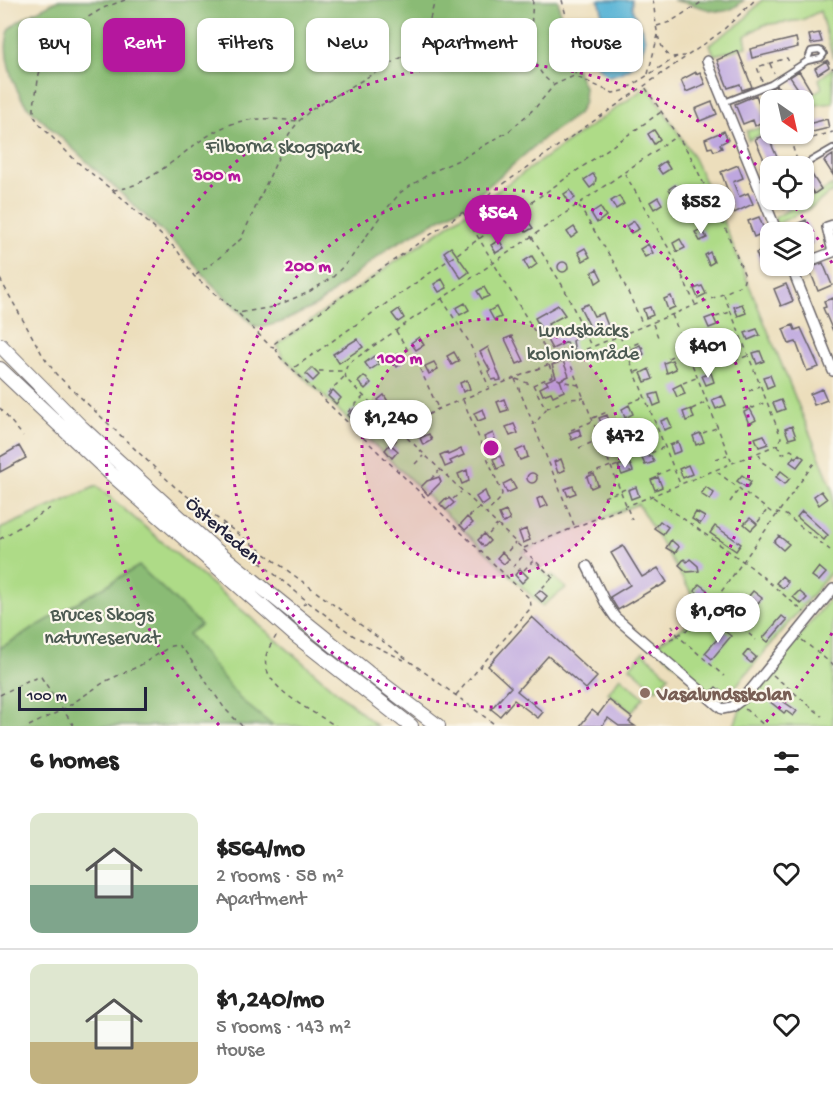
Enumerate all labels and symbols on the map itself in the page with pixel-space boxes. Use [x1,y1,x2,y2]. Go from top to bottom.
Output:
north arrow [760,90,814,144]
park label: Filborna skogspark [205,137,362,160]
text: 300 m [193,166,241,187]
pin: $552 [665,184,737,235]
pin: $564 [462,195,534,246]
text: 200 m [285,257,331,278]
park label: Lundsbäcks koloniområde [527,321,640,367]
pin: $401 [672,328,744,379]
text: 100 m [377,349,423,370]
pin: $1,240 [342,400,440,451]
pin: $472 [589,418,661,469]
centre of rings [481,438,501,458]
street label: Österleden [180,493,264,571]
pin: $1,090 [669,593,767,644]
park label: Bruces Skogs naturreservat [44,605,162,651]
scale bar [18,684,147,712]
place label: Vasalundsskolan [656,685,792,708]
marker: Vasalundsskolan [638,686,652,700]

